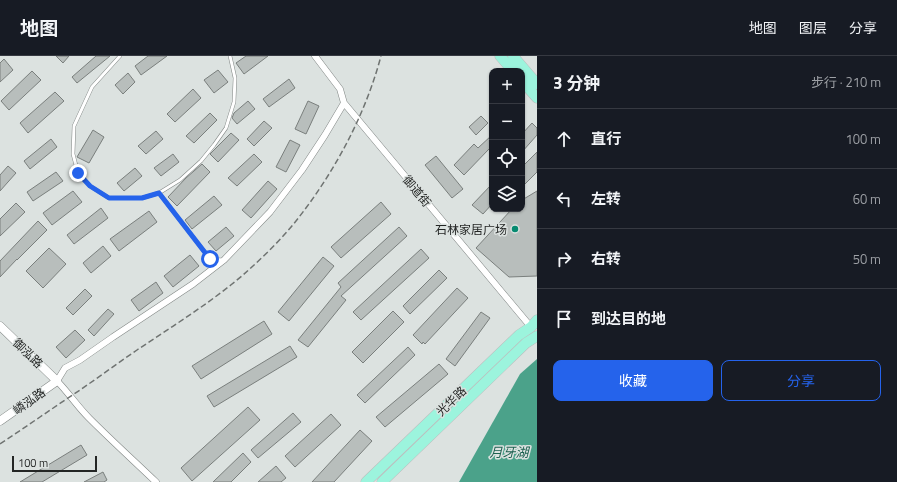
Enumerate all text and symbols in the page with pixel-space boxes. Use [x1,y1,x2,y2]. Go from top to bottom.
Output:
text: 地图 [20,13,58,42]
text: 地图 [749,17,777,38]
text: 图层 [799,17,827,38]
text: 分享 [849,17,877,38]
map controls [489,68,525,212]
button: + [489,68,525,104]
text: 3 分钟 [553,70,600,96]
text: 步行 · 210 m [811,72,881,92]
button: − [489,104,525,140]
text: 直行 [591,127,621,150]
icon: ahead [553,128,575,150]
text: 100 m [845,129,881,149]
button: locate [489,140,525,176]
route end [69,164,87,182]
street label: 御道街 [398,171,436,211]
button: layers [489,176,525,212]
text: 左转 [591,187,621,210]
icon: left [553,188,575,210]
text: 60 m [853,189,881,209]
place label: 石林家居广场 [435,220,507,239]
marker: 石林家居广场 [510,224,520,234]
text: 右转 [591,247,621,270]
icon: right [553,248,575,270]
text: 50 m [853,249,881,269]
route start [201,250,219,268]
text: 到达目的地 [591,307,666,330]
icon: arrive [553,308,575,330]
street label: 御泓路 [8,334,48,372]
button: 收藏 [553,360,713,401]
button: 分享 [721,360,881,401]
street label: 光华路 [431,382,471,420]
street label: 嶙泓路 [9,383,49,419]
water label: 月牙湖 [489,442,530,462]
scale bar [12,454,97,473]
text: 100 m [18,455,48,471]

